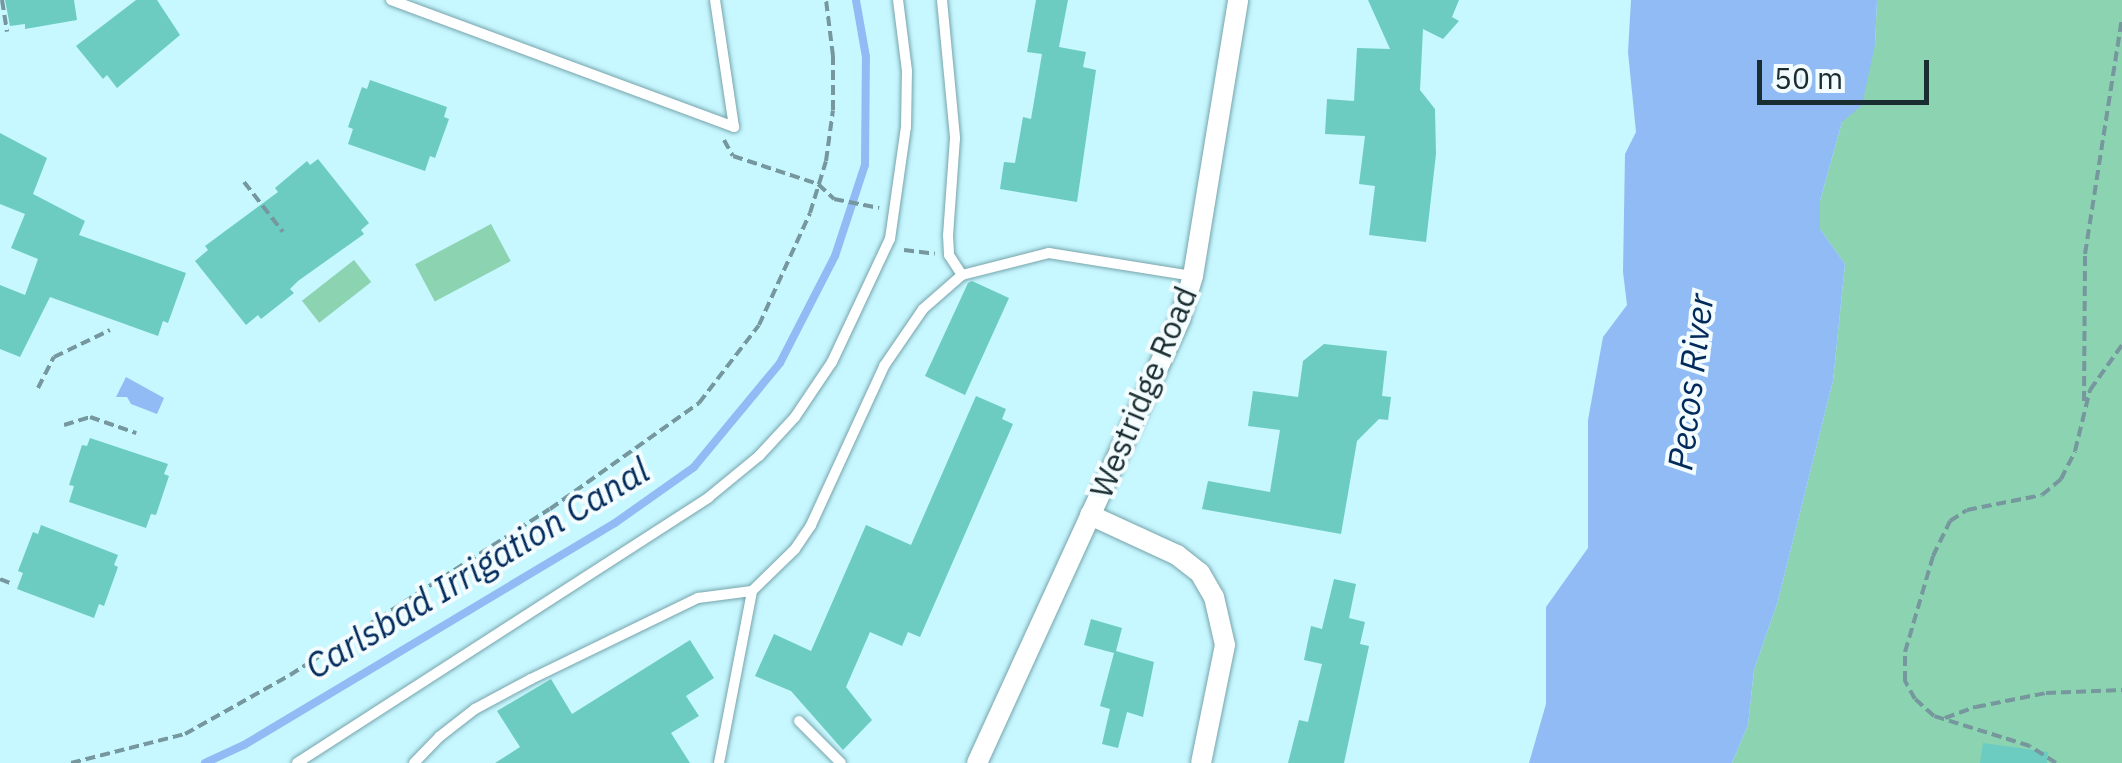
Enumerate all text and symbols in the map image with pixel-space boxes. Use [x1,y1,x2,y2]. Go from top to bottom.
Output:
scale bar [1762,40,1934,102]
text: 50 m [1774,58,1843,97]
street label: Westridge Road [1081,281,1205,503]
water label: Pecos River [1658,291,1722,473]
water label: Carlsbad Irrigation Canal [298,449,656,687]

